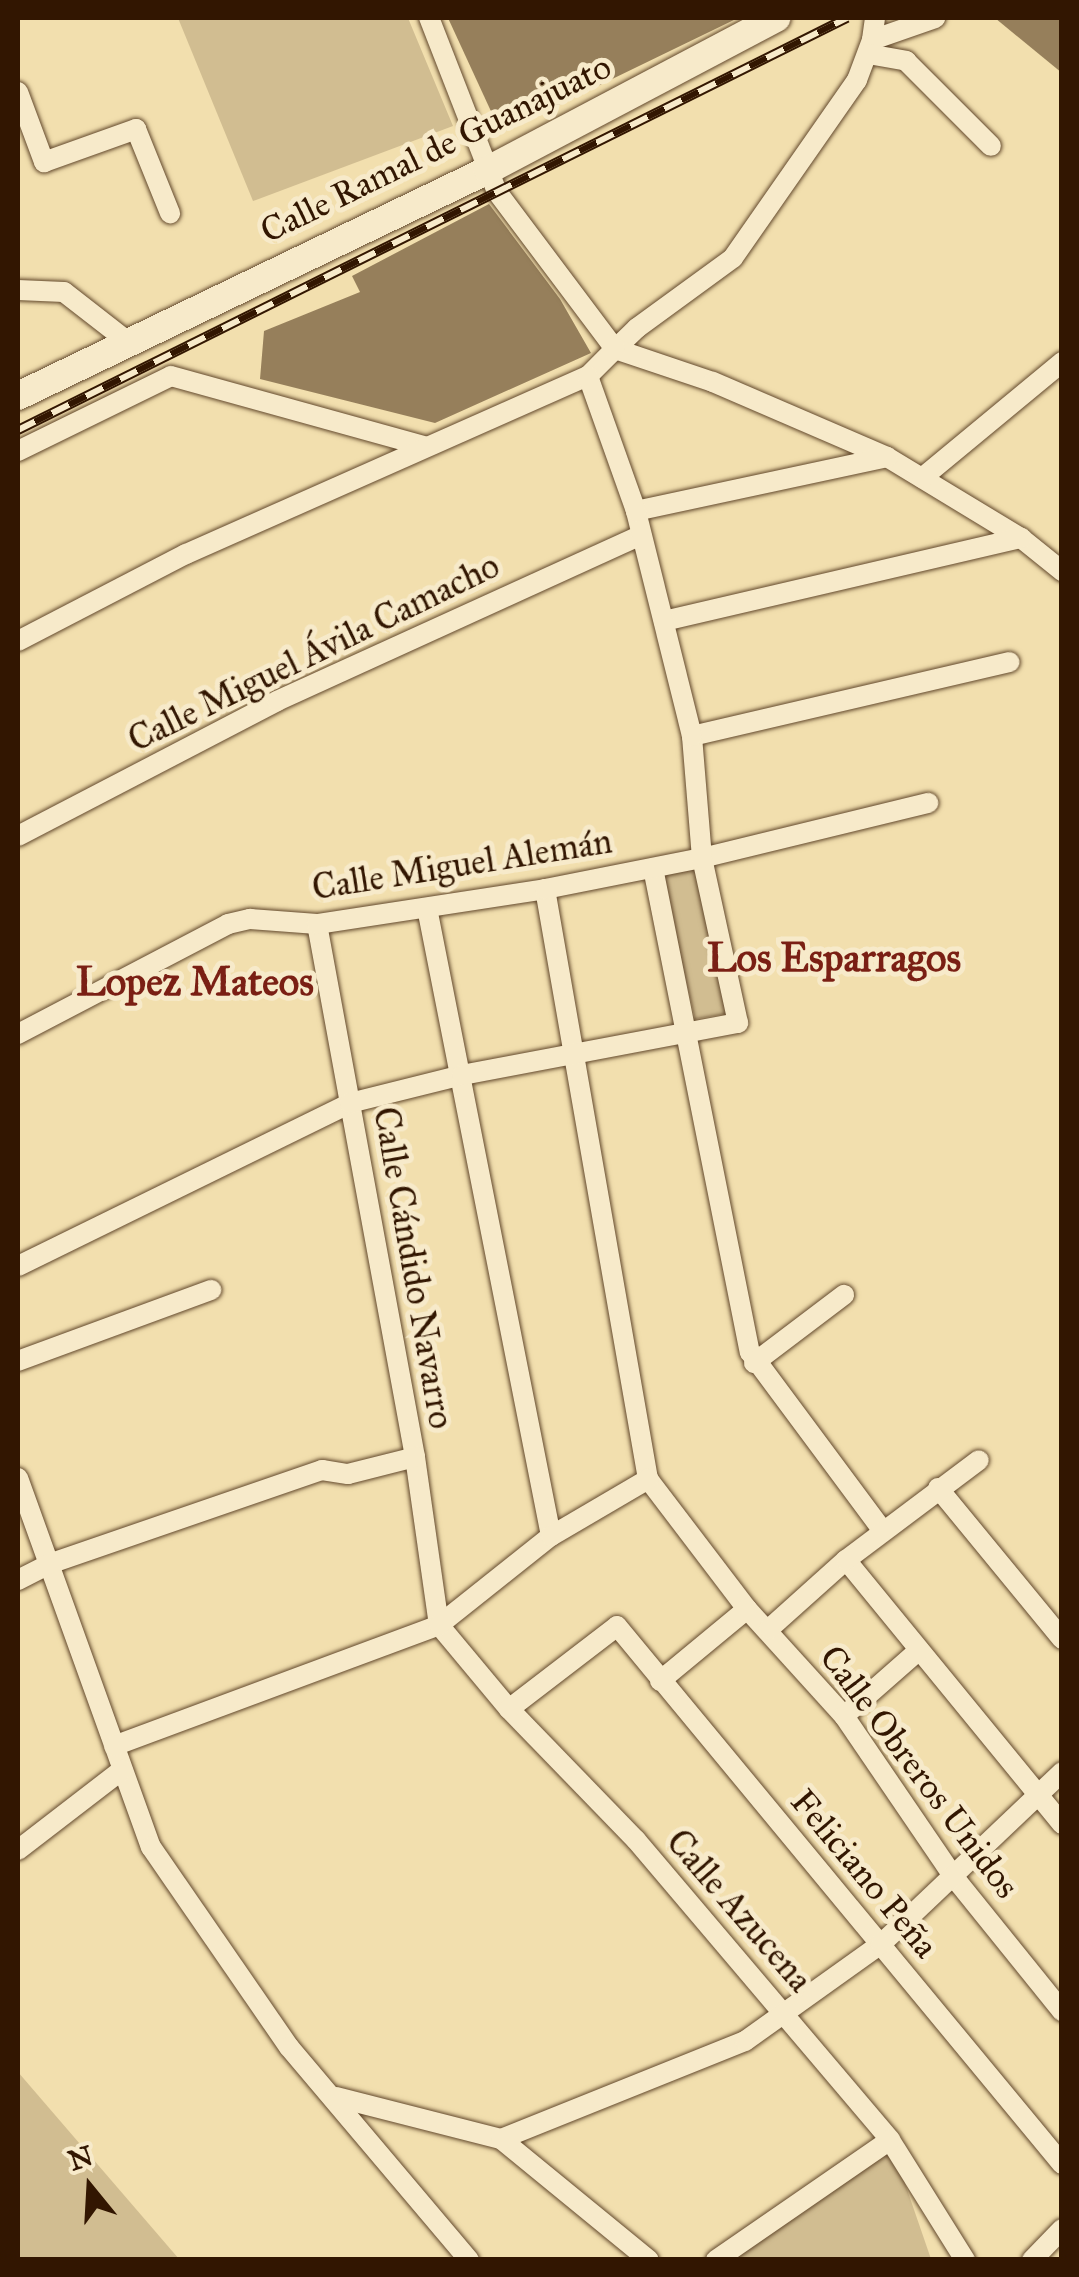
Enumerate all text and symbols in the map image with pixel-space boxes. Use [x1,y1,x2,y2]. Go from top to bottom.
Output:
street label: Calle Ramal de Guanajuato [254,46,618,252]
street label: Calle Miguel Ávila Camacho [122,545,506,761]
street label: Calle Miguel Alemán [309,821,615,909]
district label: Los Esparragos [707,934,961,982]
district label: Lopez Mateos [76,958,314,1006]
street label: Calle Cándido Navarro [364,1104,462,1432]
street label: Calle Obreros Unidos [810,1637,1028,1907]
street label: Feliciano Peña [782,1781,946,1967]
street label: Calle Azucena [657,1821,821,2001]
north arrow [40,2137,140,2237]
text: N [64,2138,97,2178]

